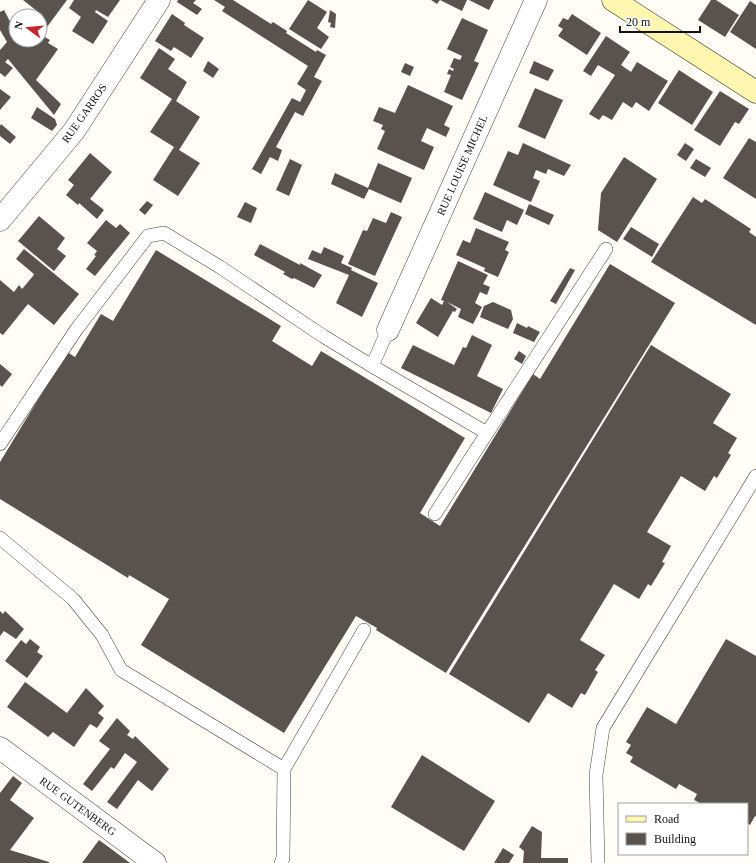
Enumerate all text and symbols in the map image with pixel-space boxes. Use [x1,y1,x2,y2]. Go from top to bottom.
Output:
north arrow [8,8,48,48]
scale bar [620,8,700,34]
text: 20 m [626,15,651,29]
text: N [12,20,25,31]
street label: RUE GARROS [59,81,109,145]
street label: RUE LOUISE MICHEL [434,113,490,217]
street label: RUE GUTENBERG [38,774,119,838]
legend [618,803,748,855]
text: Road [654,812,679,826]
text: Building [654,832,696,846]

